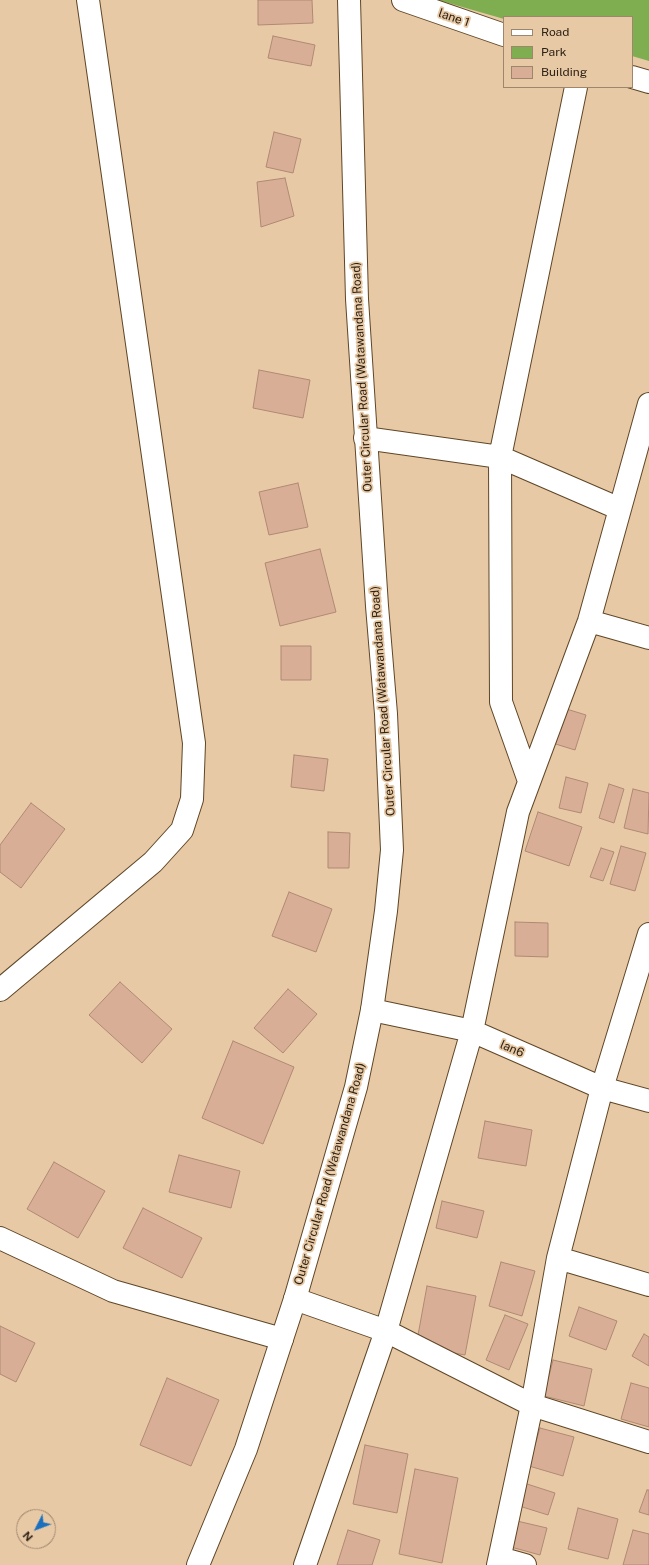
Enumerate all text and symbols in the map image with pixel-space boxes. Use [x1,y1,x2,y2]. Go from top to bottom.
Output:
street label: lane 1 [437,6,471,30]
legend [503,16,633,88]
text: Road [541,25,569,39]
text: Park [541,45,567,59]
text: Building [541,65,587,79]
street label: Outer Circular Road (Watawandana Road) [349,262,375,492]
street label: Outer Circular Road (Watawandana Road) [368,586,398,816]
street label: lan6 [498,1037,526,1061]
street label: Outer Circular Road (Watawandana Road) [291,1061,369,1287]
north arrow [16,1509,56,1549]
text: N [20,1529,35,1544]

